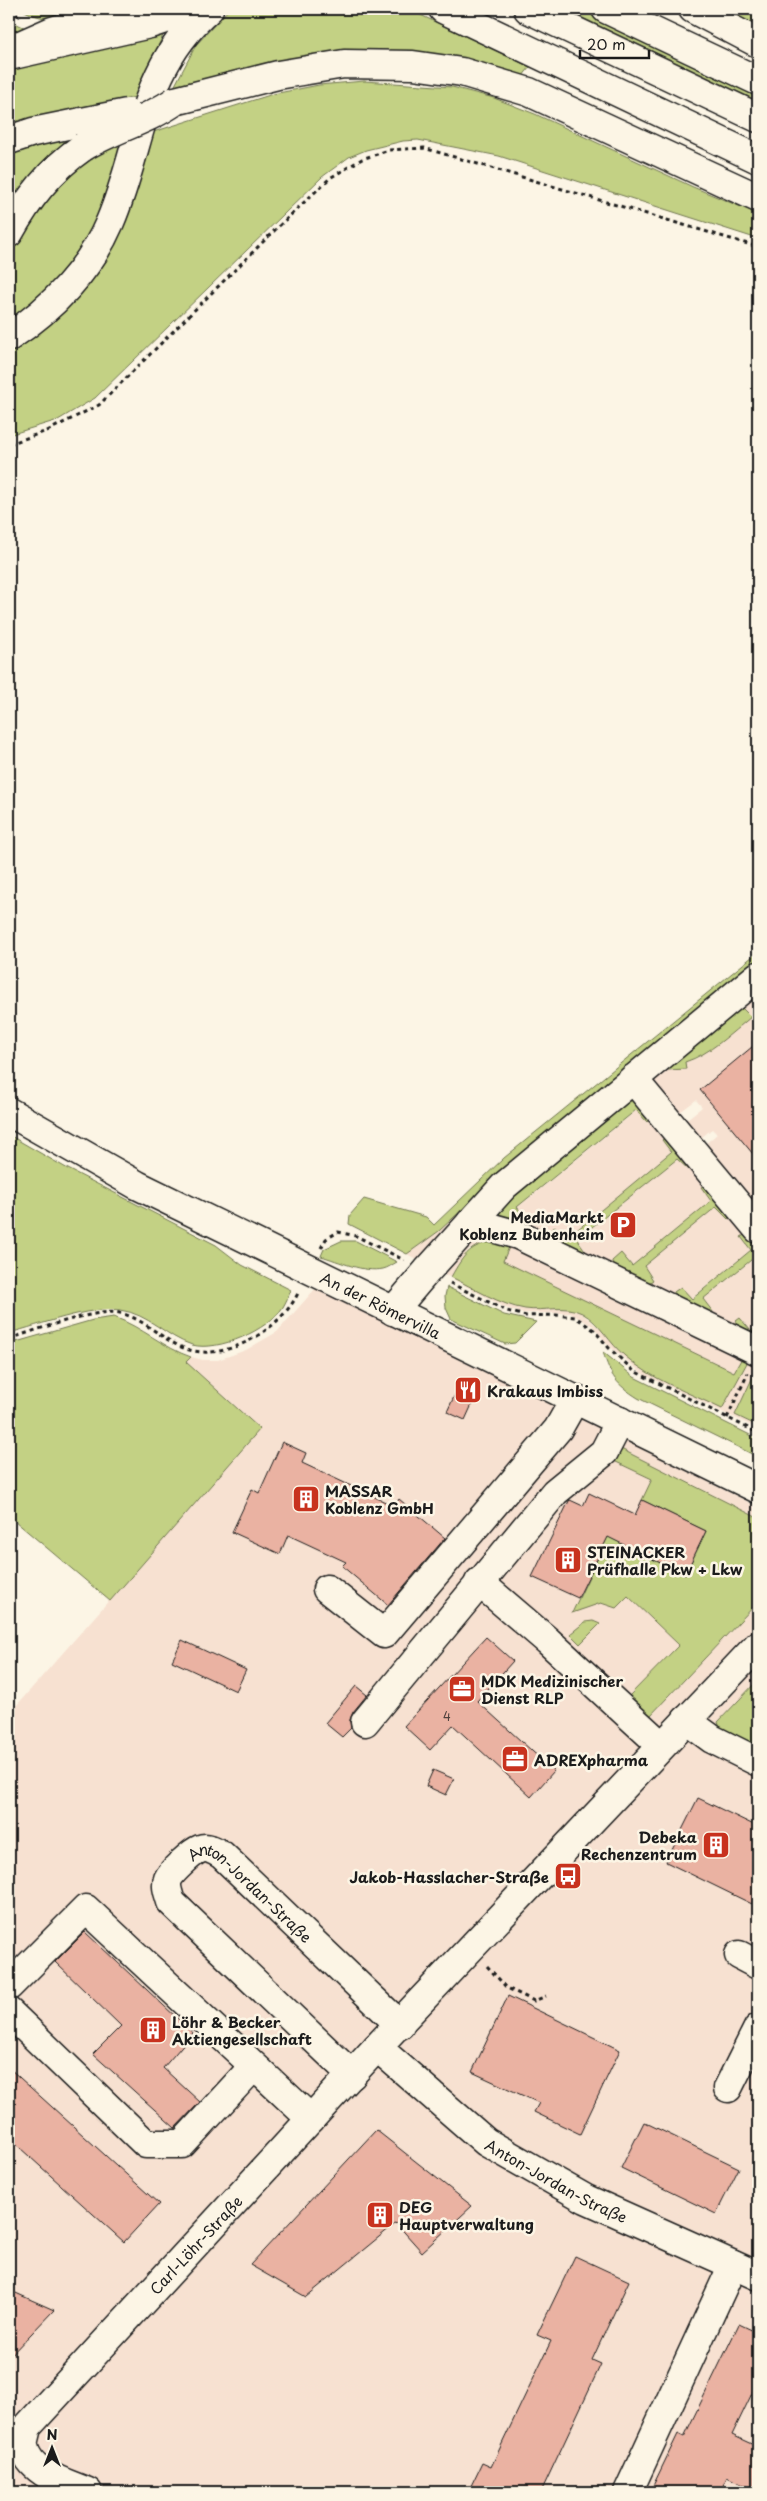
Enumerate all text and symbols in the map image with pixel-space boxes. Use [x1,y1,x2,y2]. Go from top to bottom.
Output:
scale bar [580,28,648,60]
text: 20 m [587,32,626,55]
place label: MediaMarkt Koblenz Bubenheim [459,1205,604,1245]
parking icon: MediaMarkt Koblenz Bubenheim [608,1210,638,1240]
street label: An der Römervilla [317,1265,446,1344]
restaurant icon: Krakaus Imbiss [453,1375,483,1405]
place label: Krakaus Imbiss [487,1379,603,1402]
place label: MASSAR Koblenz GmbH [325,1479,434,1519]
building icon: MASSAR Koblenz GmbH [291,1484,321,1514]
place label: STEINACKER Prüfhalle Pkw + Lkw [587,1540,743,1580]
building icon: STEINACKER Prüfhalle Pkw + Lkw [553,1545,583,1575]
place label: MDK Medizinischer Dienst RLP [481,1669,623,1709]
office icon: MDK Medizinischer Dienst RLP [447,1674,477,1704]
house number: 4 [443,1707,451,1725]
office icon: ADREXpharma [500,1744,530,1774]
place label: ADREXpharma [534,1748,649,1771]
place label: Debeka Rechenzentrum [581,1825,697,1865]
building icon: Debeka Rechenzentrum [701,1830,731,1860]
street label: Anton-Jordan-Straße [182,1836,318,1947]
bus stop icon: Jakob-Hasslacher-Straße [553,1861,583,1891]
place label: Jakob-Hasslacher-Straße [349,1865,549,1888]
place label: Löhr & Becker Aktiengesellschaft [172,2010,312,2050]
building icon: Löhr & Becker Aktiengesellschaft [138,2015,168,2045]
street label: Anton-Jordan-Straße [481,2133,631,2228]
street label: Carl-Löhr-Straße [144,2190,247,2299]
place label: DEG Hauptverwaltung [399,2195,534,2235]
building icon: DEG Hauptverwaltung [365,2200,395,2230]
north arrow [28,2424,78,2474]
text: N [46,2424,58,2445]

